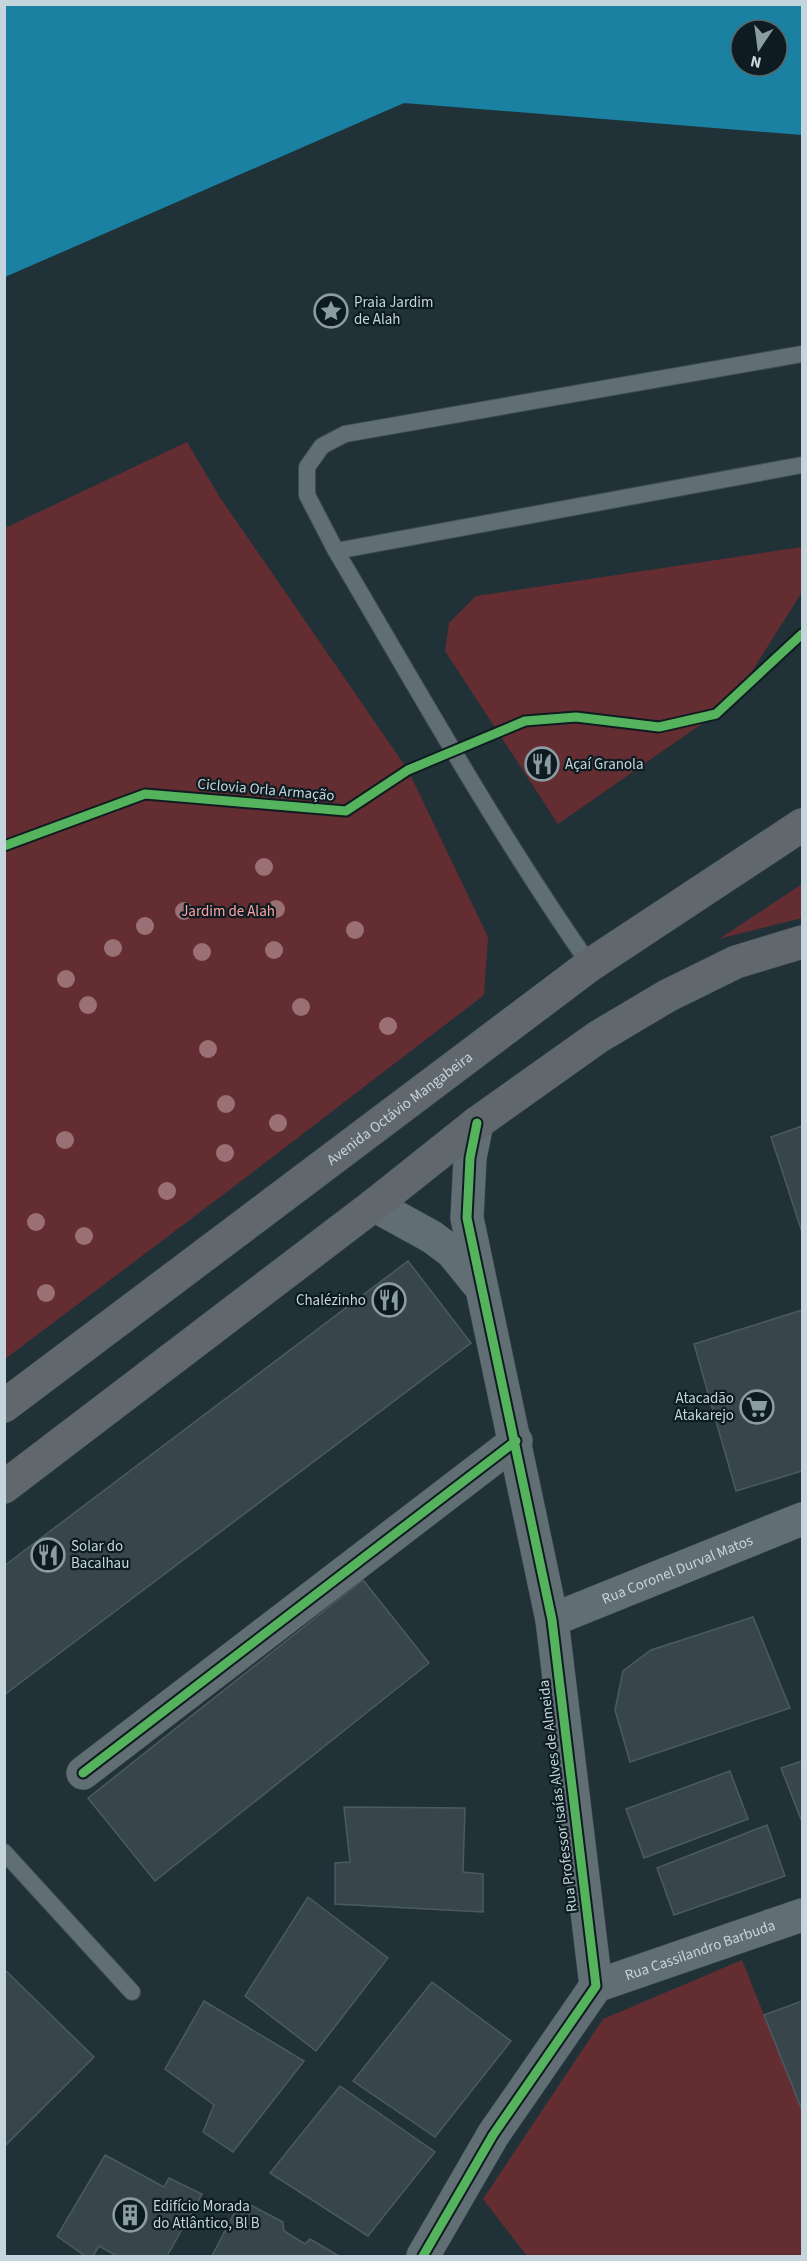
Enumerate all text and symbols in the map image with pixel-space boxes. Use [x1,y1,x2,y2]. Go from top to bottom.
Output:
north arrow [729,18,789,78]
text: N [748,50,764,74]
place label: Praia Jardim de Alah [354,292,433,330]
place icon: Praia Jardim de Alah [313,293,349,329]
restaurant icon: Açaí Granola [524,746,560,782]
place label: Açaí Granola [565,754,643,775]
street label: Ciclovia Orla Armação [197,774,335,806]
park label: Jardim de Alah [181,901,275,922]
street label: Avenida Octávio Mangabeira [322,1047,477,1170]
restaurant icon: Chalézinho [371,1282,407,1318]
place label: Chalézinho [296,1290,366,1311]
place label: Atacadão Atakarejo [675,1388,734,1426]
supermarket icon: Atacadão Atakarejo [739,1389,775,1425]
street label: Rua Coronel Durval Matos [598,1529,756,1609]
place label: Solar do Bacalhau [71,1536,129,1574]
restaurant icon: Solar do Bacalhau [30,1537,66,1573]
street label: Rua Professor Isaías Alves de Almeida [533,1679,583,1913]
street label: Rua Cassilandro Barbuda [622,1915,778,1986]
place label: Edifício Morada do Atlântico, Bl B [153,2196,260,2234]
building icon: Edifício Morada do Atlântico, Bl B [112,2197,148,2233]

